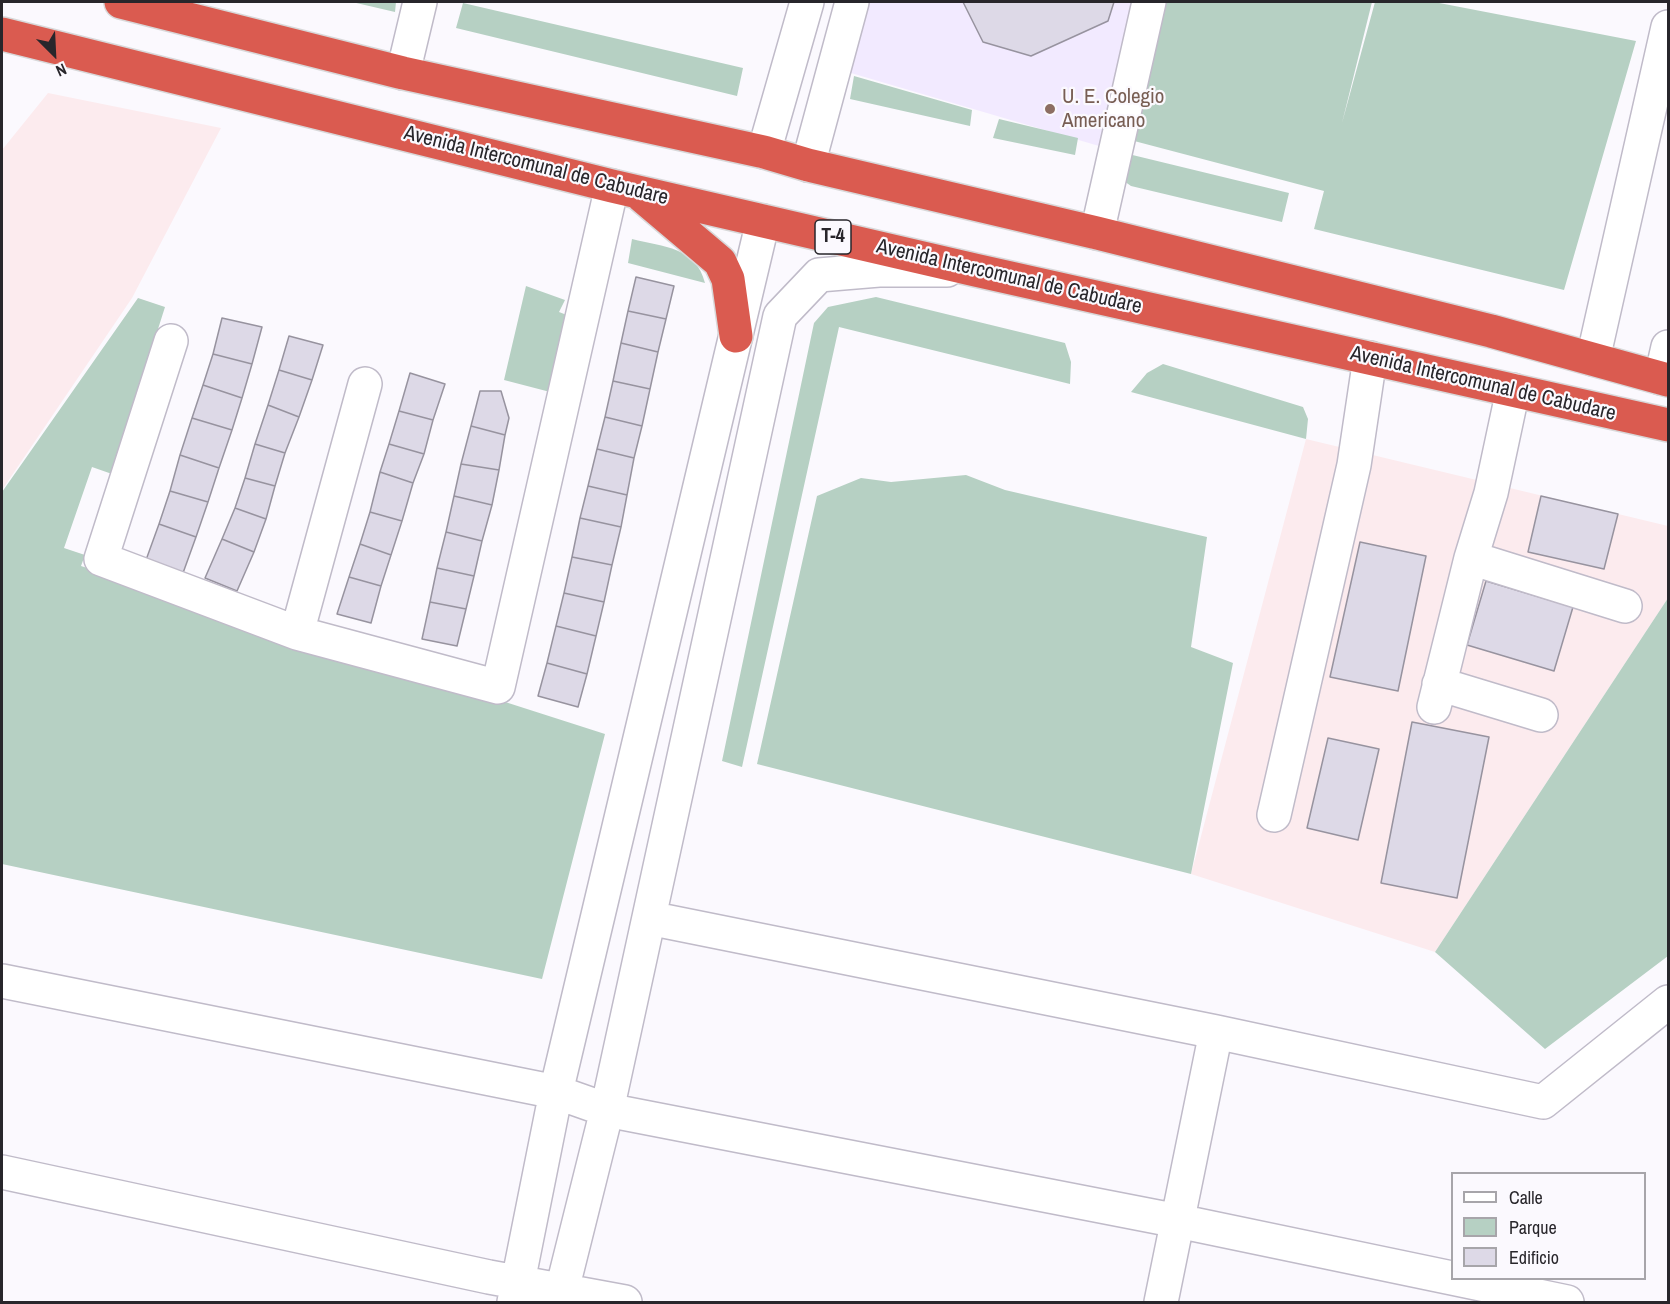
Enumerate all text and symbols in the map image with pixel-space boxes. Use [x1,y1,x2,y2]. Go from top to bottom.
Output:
north arrow [24,24,84,84]
text: N [53,58,70,82]
place label: U. E. Colegio Americano [1062,84,1164,134]
marker: U. E. Colegio Americano [1043,102,1057,116]
street label: Avenida Intercomunal de Cabudare [401,121,671,211]
road number: T-4 [815,220,851,254]
street label: Avenida Intercomunal de Cabudare [874,234,1144,320]
street label: Avenida Intercomunal de Cabudare [1348,341,1618,427]
legend [1451,1172,1646,1280]
text: Calle [1509,1185,1543,1210]
text: Parque [1509,1215,1557,1240]
text: Edificio [1509,1245,1559,1270]

